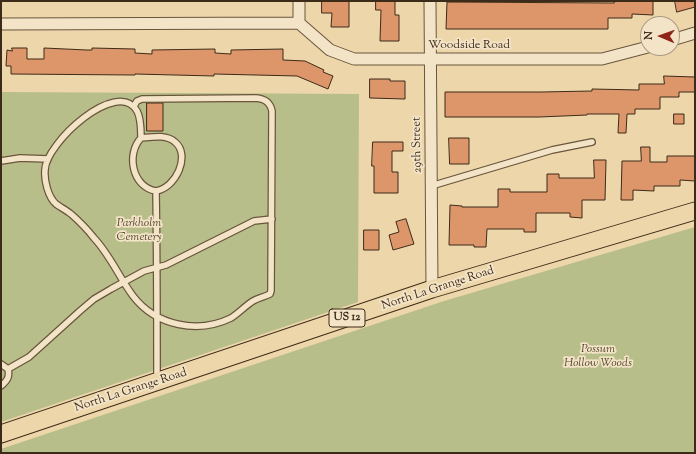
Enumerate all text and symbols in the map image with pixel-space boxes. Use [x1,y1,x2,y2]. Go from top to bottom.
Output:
north arrow [640,16,680,56]
text: N [641,31,657,40]
street label: Woodside Road [428,39,510,53]
street label: 29th Street [410,117,426,173]
park label: Parkholm Cemetery [116,217,162,245]
street label: North La Grange Road [380,264,496,314]
road number: US 12 [329,309,365,327]
park label: Possum Hollow Woods [564,343,632,371]
street label: North La Grange Road [73,366,189,416]

